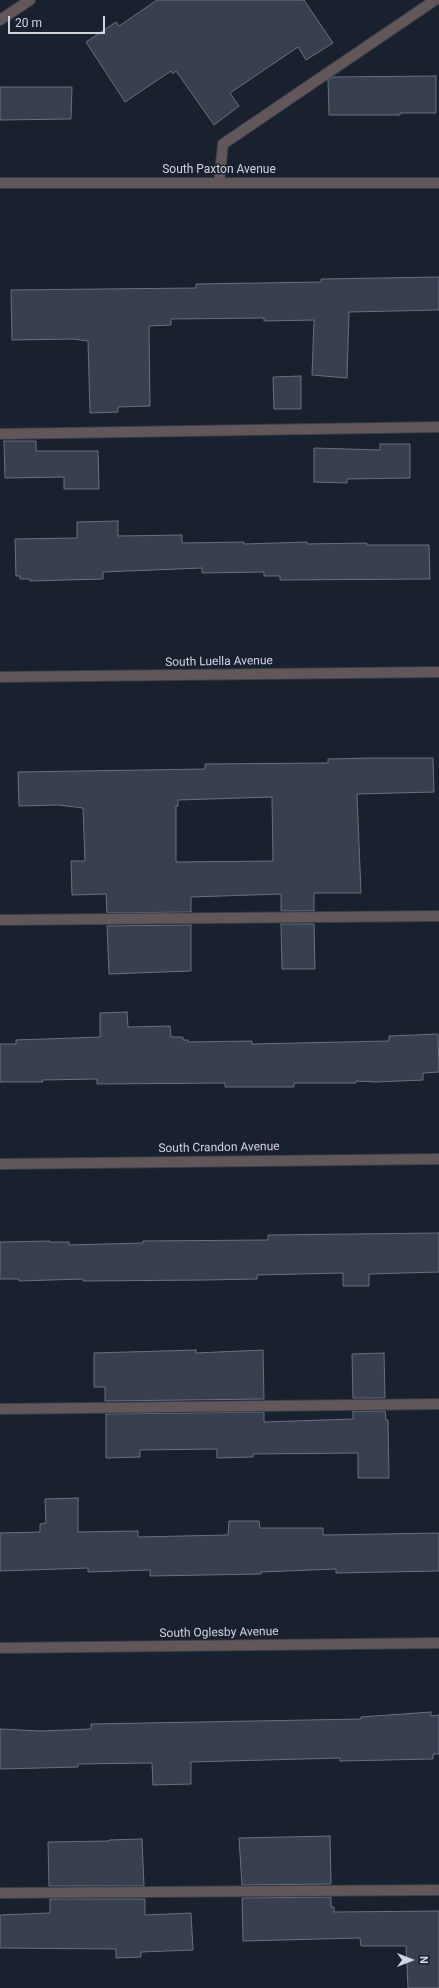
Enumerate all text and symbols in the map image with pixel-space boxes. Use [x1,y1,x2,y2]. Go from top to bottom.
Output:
scale bar [10,8,107,34]
text: 20 m [15,16,42,30]
street label: South Paxton Avenue [162,163,276,177]
street label: South Luella Avenue [165,654,273,670]
street label: South Crandon Avenue [158,1140,280,1156]
street label: South Oglesby Avenue [159,1625,279,1641]
north arrow [391,1940,431,1980]
text: N [417,1956,430,1964]

